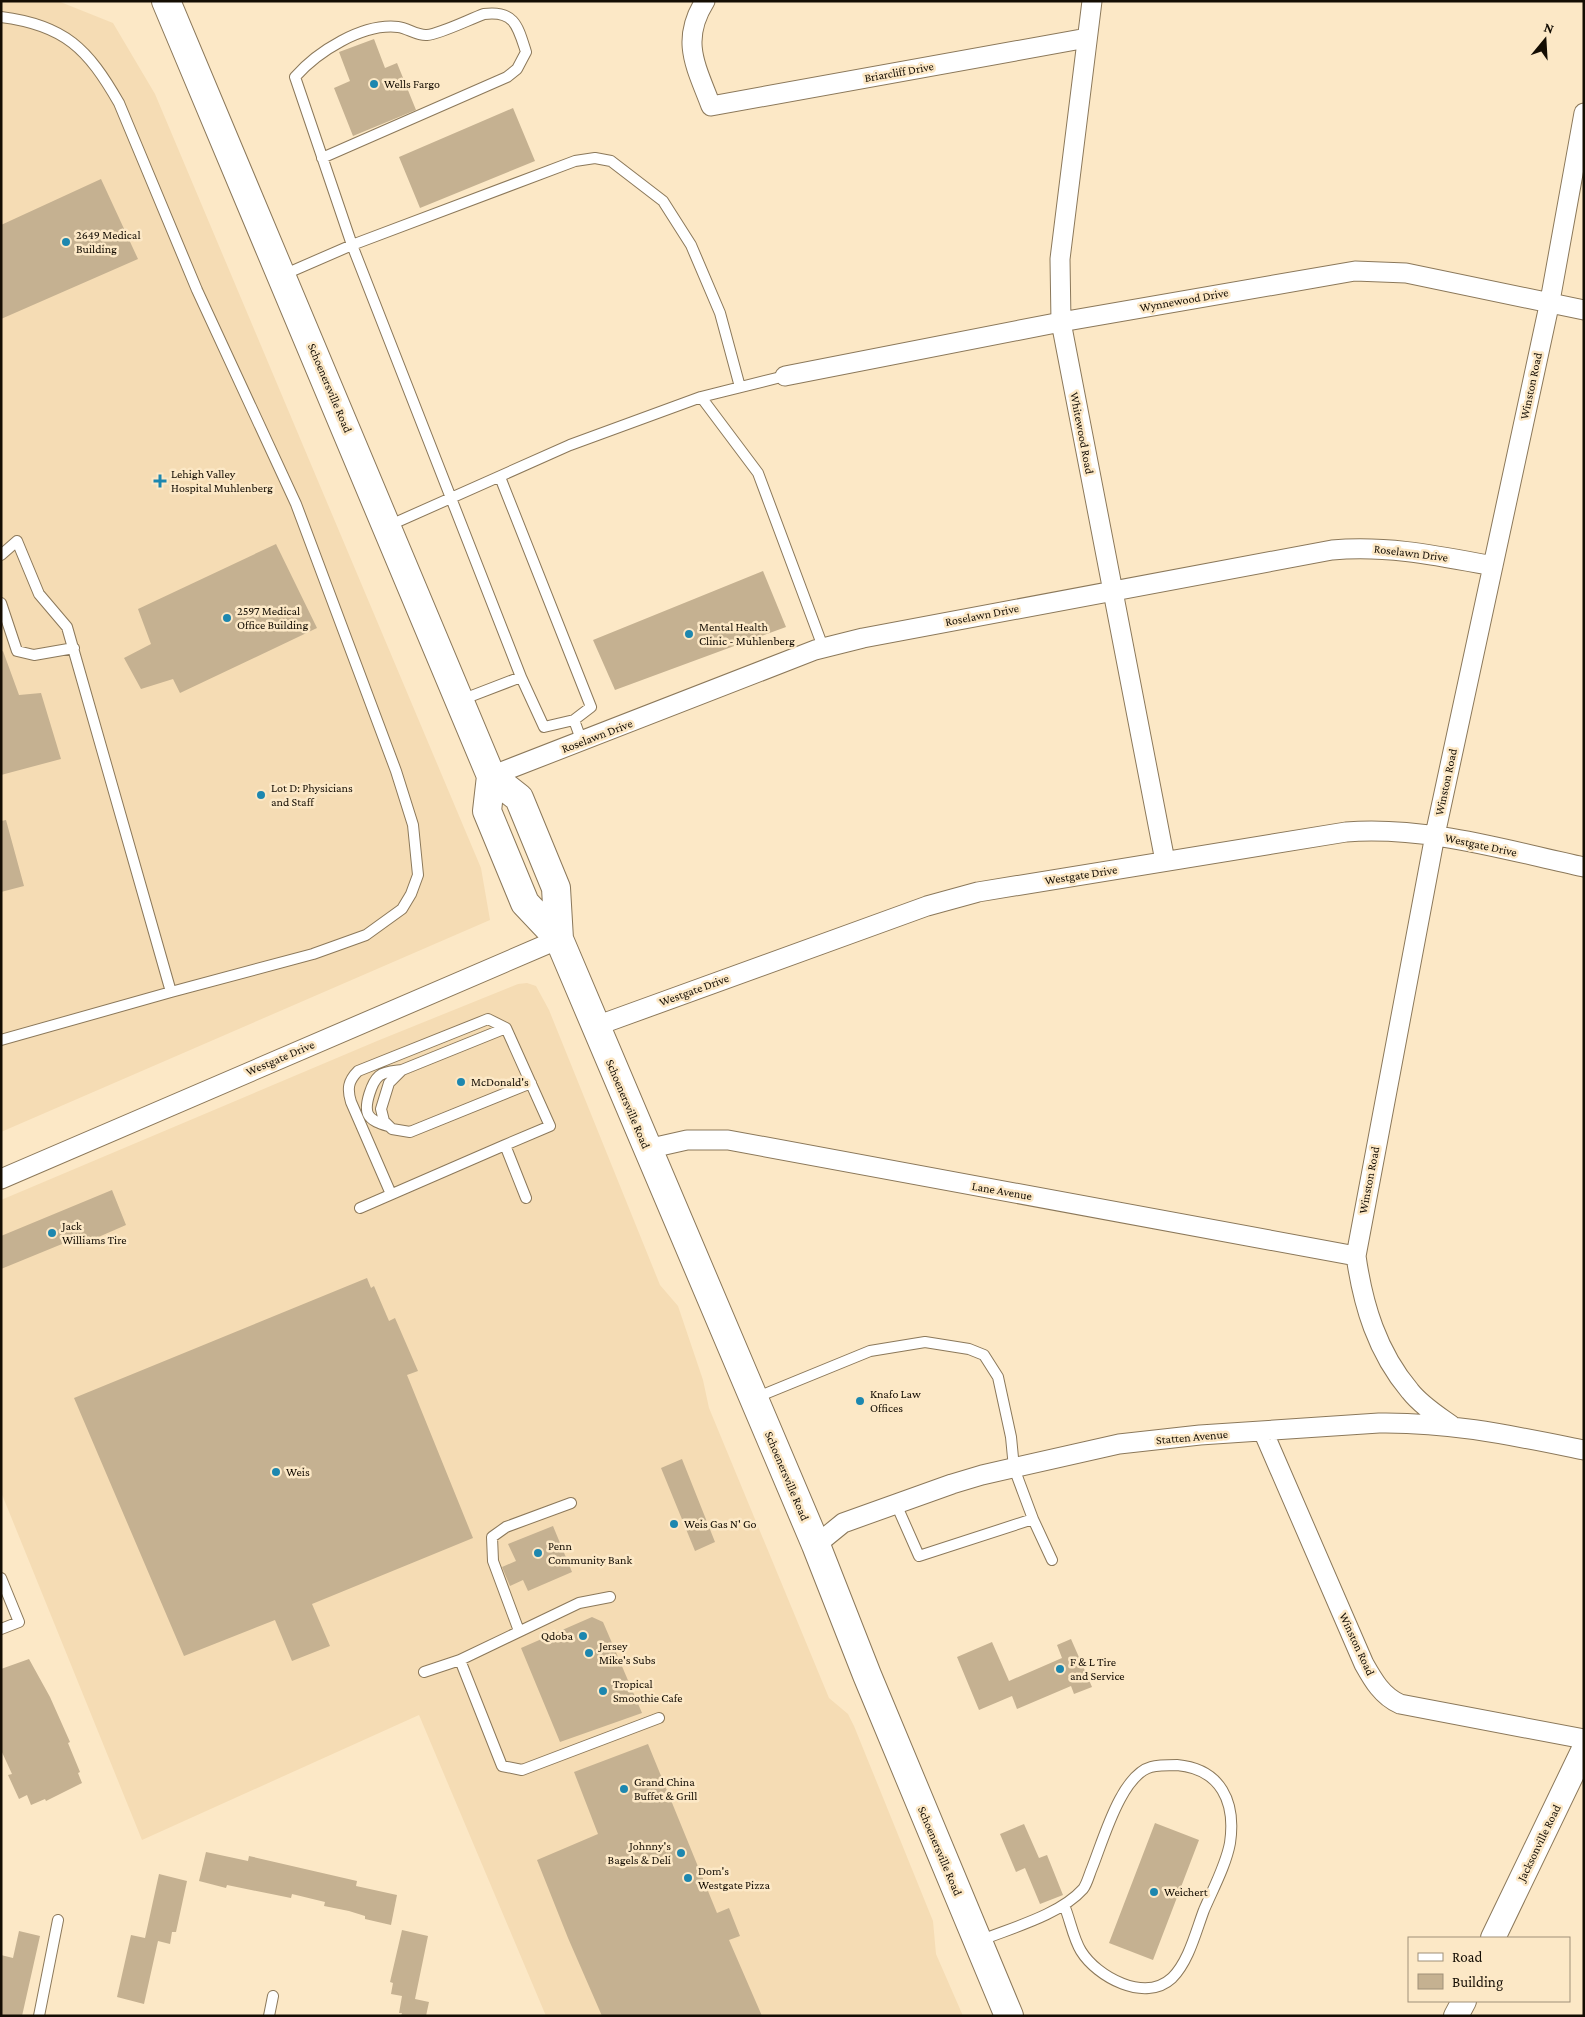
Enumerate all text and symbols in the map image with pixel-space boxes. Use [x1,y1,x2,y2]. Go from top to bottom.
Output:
north arrow [1520,15,1570,65]
text: N [1542,19,1556,37]
street label: Briarcliff Drive [863,59,935,85]
place label: Wells Fargo [384,77,440,91]
marker: Wells Fargo [368,78,380,90]
place label: 2649 Medical Building [76,228,141,256]
marker: 2649 Medical Building [60,236,72,248]
street label: Wynnewood Drive [1139,285,1229,315]
street label: Schoenersville Road [305,341,355,435]
street label: Winston Road [1517,351,1545,421]
street label: Whitewood Road [1067,391,1097,476]
place label: Lehigh Valley Hospital Muhlenberg [171,467,273,495]
marker: Lehigh Valley Hospital Muhlenberg [153,474,167,488]
street label: Roselawn Drive [1373,541,1449,565]
street label: Roselawn Drive [944,601,1020,629]
place label: 2597 Medical Office Building [237,604,309,632]
marker: 2597 Medical Office Building [221,612,233,624]
place label: Mental Health Clinic - Muhlenberg [699,620,795,648]
marker: Mental Health Clinic - Muhlenberg [683,628,695,640]
street label: Roselawn Drive [560,716,634,756]
street label: Winston Road [1432,747,1460,817]
place label: Lot D: Physicians and Staff [271,781,353,809]
marker: Lot D: Physicians and Staff [255,789,267,801]
street label: Westgate Drive [1444,831,1518,859]
street label: Westgate Drive [1044,862,1118,888]
street label: Westgate Drive [657,971,731,1009]
street label: Westgate Drive [244,1037,316,1079]
street label: Schoenersville Road [603,1057,653,1151]
place label: McDonald's [471,1075,529,1089]
marker: McDonald's [455,1076,467,1088]
street label: Winston Road [1356,1145,1382,1215]
street label: Lane Avenue [971,1179,1033,1203]
place label: Jack Williams Tire [61,1219,127,1247]
marker: Jack Williams Tire [46,1227,58,1239]
place label: Knafo Law Offices [870,1387,921,1415]
marker: Knafo Law Offices [854,1395,866,1407]
street label: Statten Avenue [1155,1427,1229,1447]
street label: Schoenersville Road [762,1429,812,1523]
place label: Weis [286,1465,310,1479]
marker: Weis [270,1466,282,1478]
place label: Weis Gas N' Go [684,1517,756,1531]
marker: Weis Gas N' Go [668,1518,680,1530]
place label: Penn Community Bank [548,1539,632,1567]
marker: Penn Community Bank [532,1547,544,1559]
street label: Winston Road [1336,1610,1378,1678]
place label: Qdoba [541,1629,573,1643]
marker: Qdoba [577,1630,589,1642]
place label: Jersey Mike's Subs [598,1639,656,1667]
marker: Jersey Mike's Subs [583,1647,595,1659]
place label: F & L Tire and Service [1070,1655,1125,1683]
marker: F & L Tire and Service [1054,1663,1066,1675]
place label: Tropical Smoothie Cafe [613,1677,683,1705]
marker: Tropical Smoothie Cafe [597,1685,609,1697]
place label: Grand China Buffet & Grill [634,1775,697,1803]
marker: Grand China Buffet & Grill [618,1783,630,1795]
street label: Jacksonville Road [1514,1802,1564,1885]
street label: Schoenersville Road [915,1804,965,1898]
place label: Johnny's Bagels & Deli [608,1839,671,1867]
marker: Johnny's Bagels & Deli [675,1847,687,1859]
place label: Dom's Westgate Pizza [698,1864,770,1892]
marker: Dom's Westgate Pizza [682,1872,694,1884]
place label: Weichert [1164,1885,1209,1899]
marker: Weichert [1148,1886,1160,1898]
legend [1408,1937,1570,2002]
text: Road [1452,1949,1483,1965]
text: Building [1452,1974,1503,1991]

